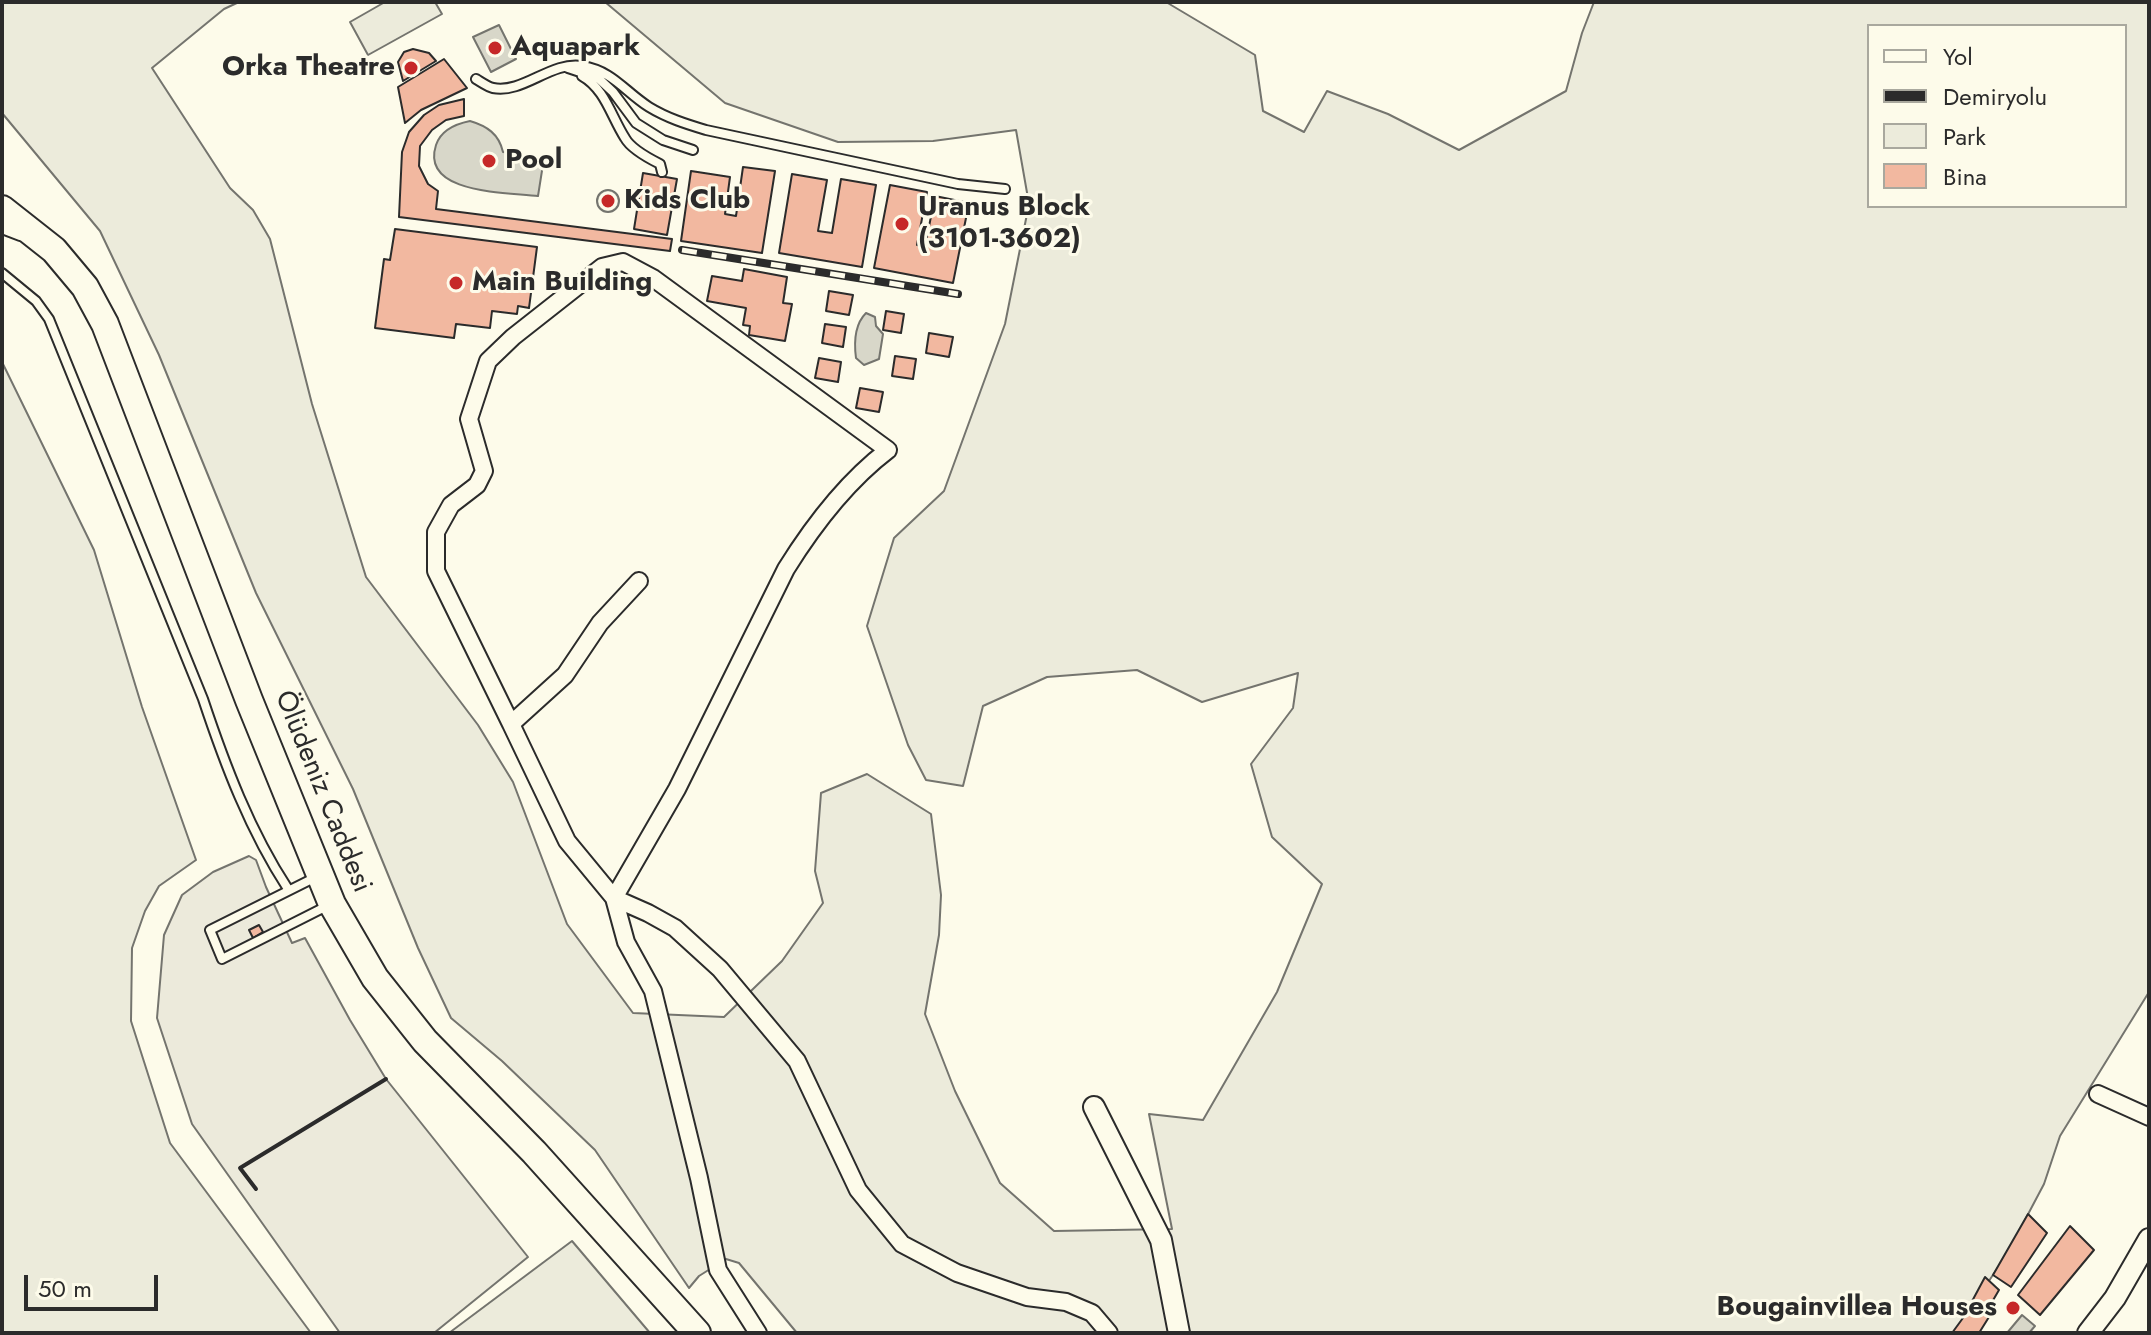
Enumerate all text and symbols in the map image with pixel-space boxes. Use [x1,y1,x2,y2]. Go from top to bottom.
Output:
legend [1867,24,2127,208]
place label: Aquapark [511,31,640,65]
marker: Aquapark [486,39,504,57]
text: Yol [1943,39,1973,74]
place label: Orka Theatre [222,51,395,85]
marker: Orka Theatre [402,59,420,77]
text: Demiryolu [1943,79,2047,114]
text: Park [1943,119,1986,154]
place label: Pool [505,144,562,178]
marker: Pool [480,152,498,170]
text: Bina [1943,159,1987,194]
place label: Kids Club [624,184,750,218]
place label: Uranus Block (3101-3602) [918,191,1090,257]
marker: Kids Club [599,192,617,210]
marker: Uranus Block (3101-3602) [893,215,911,233]
place label: Main Building [472,266,652,300]
marker: Main Building [447,274,465,292]
street label: Ölüdeniz Caddesi [266,686,378,898]
scale bar [28,1259,162,1309]
text: 50 m [38,1271,92,1306]
place label: Bougainvillea Houses [1717,1291,1997,1325]
marker: Bougainvillea Houses [2004,1299,2022,1317]

